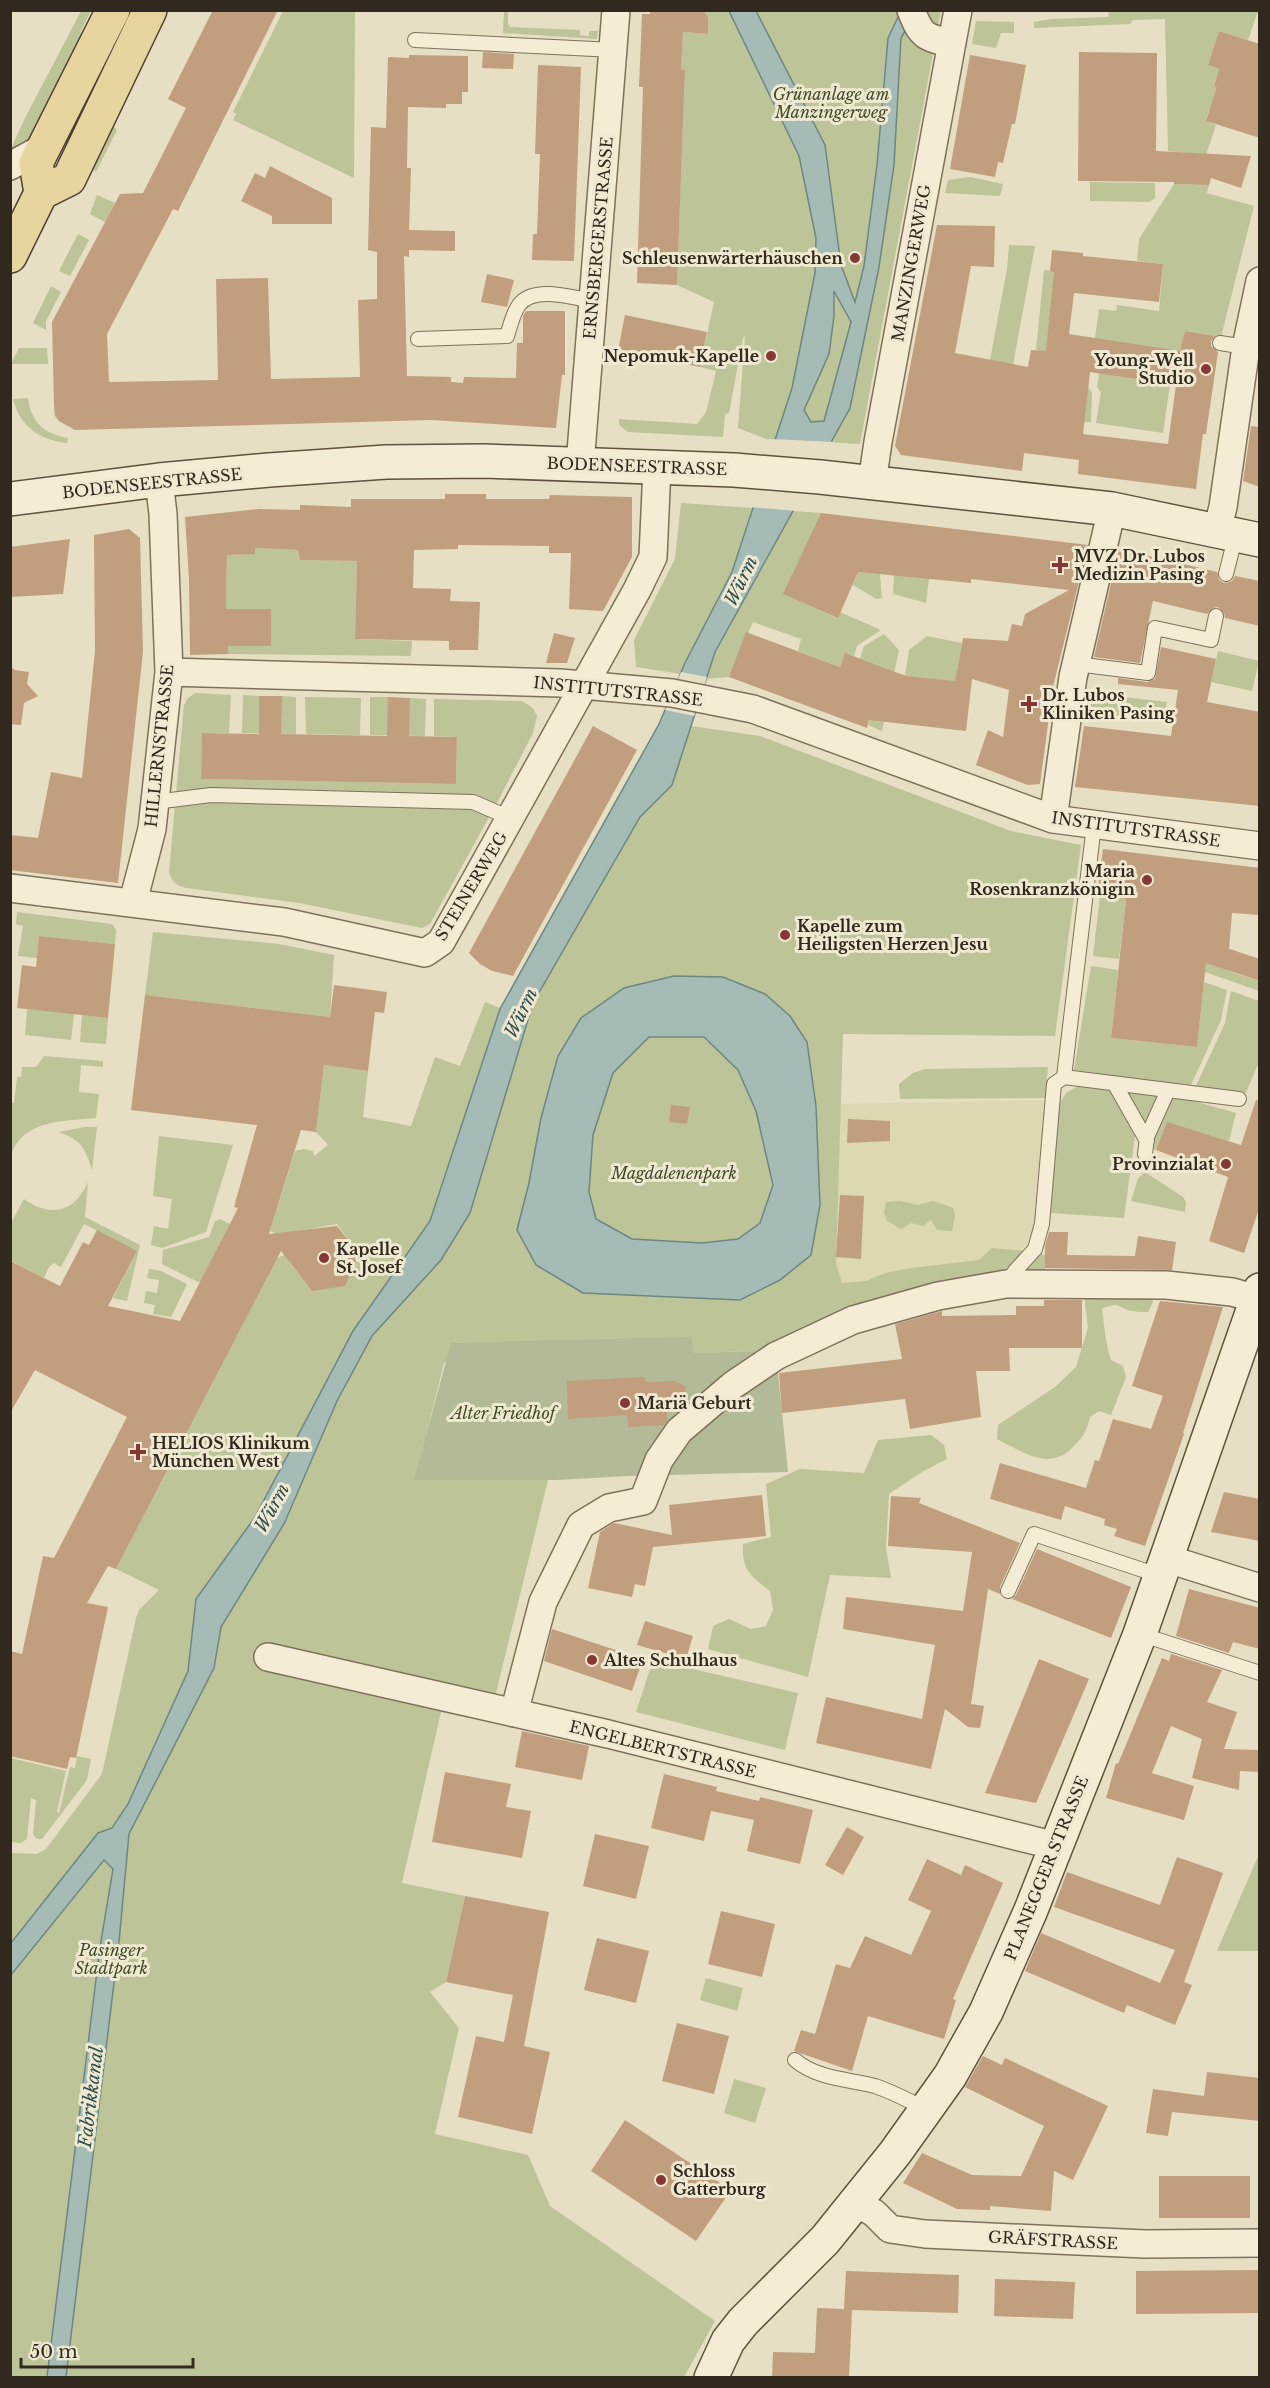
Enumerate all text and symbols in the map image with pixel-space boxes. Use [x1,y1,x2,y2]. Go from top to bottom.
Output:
park label: Grünanlage am Manzingerweg [773,84,889,122]
street label: ERNSBERGERSTRASSE [579,136,617,340]
street label: MANZINGERWEG [887,183,935,343]
place label: Schleusenwärterhäuschen [622,248,843,268]
marker: Schleusenwärterhäuschen [848,251,862,265]
place label: Nepomuk-Kapelle [604,346,759,366]
marker: Nepomuk-Kapelle [764,349,778,363]
place label: Young-Well Studio [1093,350,1194,388]
marker: Young-Well Studio [1199,362,1213,376]
street label: BODENSEESTRASSE [546,453,728,479]
street label: BODENSEESTRASSE [61,464,243,502]
place label: MVZ Dr. Lubos Medizin Pasing [1074,546,1205,584]
water label: Würm [720,552,763,609]
marker: MVZ Dr. Lubos Medizin Pasing [1051,556,1069,574]
street label: HILLERNSTRASSE [141,664,177,828]
street label: INSTITUTSTRASSE [532,672,704,710]
place label: Dr. Lubos Kliniken Pasing [1042,685,1176,723]
marker: Dr. Lubos Kliniken Pasing [1020,695,1038,713]
street label: INSTITUTSTRASSE [1050,807,1222,851]
street label: STEINERWEG [431,828,511,944]
place label: Maria Rosenkranzkönigin [969,861,1135,899]
marker: Maria Rosenkranzkönigin [1140,873,1154,887]
place label: Kapelle zum Heiligsten Herzen Jesu [797,916,988,954]
marker: Kapelle zum Heiligsten Herzen Jesu [778,928,792,942]
water label: Würm [500,984,543,1041]
place label: Provinzialat [1112,1154,1215,1174]
marker: Provinzialat [1219,1157,1233,1171]
park label: Magdalenenpark [610,1163,737,1183]
place label: Kapelle St. Josef [336,1239,404,1277]
marker: Kapelle St. Josef [317,1251,331,1265]
place label: Mariä Geburt [637,1393,752,1413]
marker: Mariä Geburt [618,1396,632,1410]
park label: Alter Friedhof [449,1403,559,1423]
place label: HELIOS Klinikum München West [152,1433,310,1471]
marker: HELIOS Klinikum München West [129,1443,147,1461]
water label: Würm [250,1479,294,1536]
place label: Altes Schulhaus [603,1650,737,1670]
marker: Altes Schulhaus [585,1653,599,1667]
street label: ENGELBERTSTRASSE [567,1716,759,1782]
street label: PLANEGGER STRASSE [1000,1773,1092,1963]
park label: Pasinger Stadtpark [74,1940,148,1978]
water label: Fabrikkanal [74,2045,108,2150]
place label: Schloss Gatterburg [673,2161,767,2199]
marker: Schloss Gatterburg [654,2173,668,2187]
street label: GRÄFSTRASSE [988,2227,1118,2253]
scale bar [21,2331,194,2369]
text: 50 m [30,2341,78,2363]

